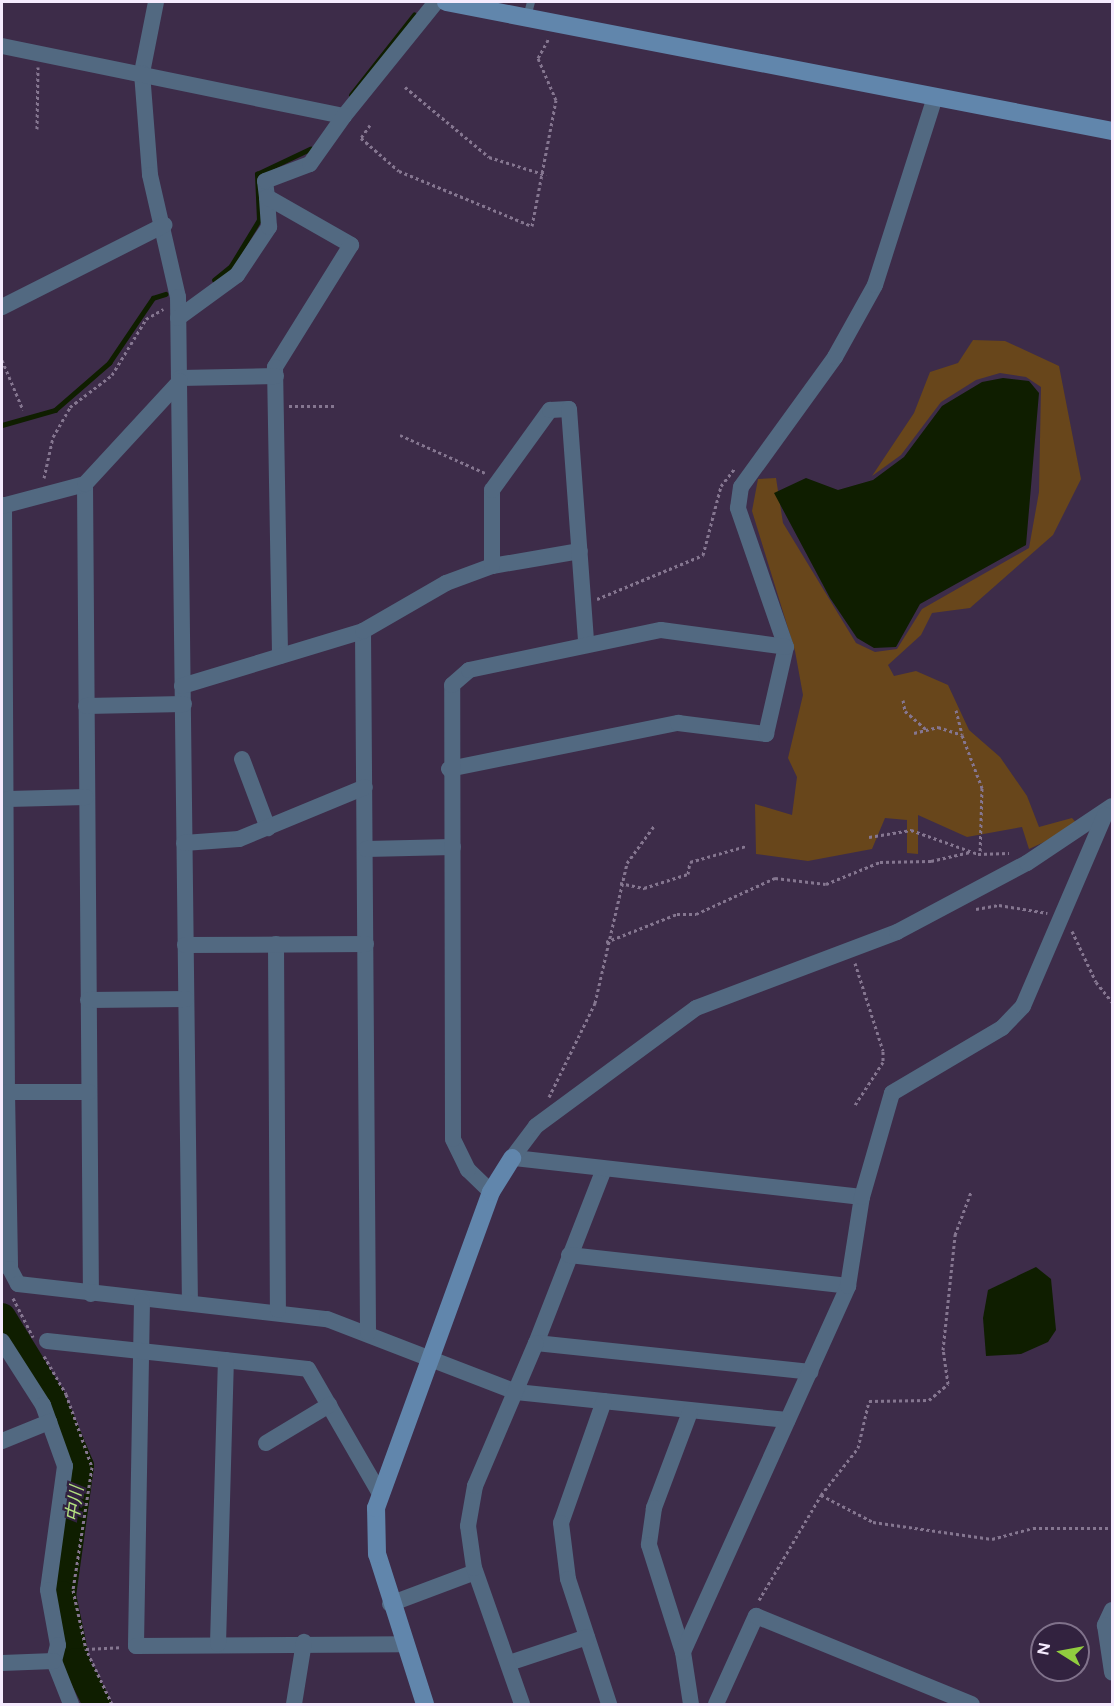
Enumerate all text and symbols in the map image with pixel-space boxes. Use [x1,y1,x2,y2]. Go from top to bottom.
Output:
water label: 中川 [62,1485,88,1523]
north arrow [1030,1622,1090,1682]
text: N [1033,1641,1054,1657]

